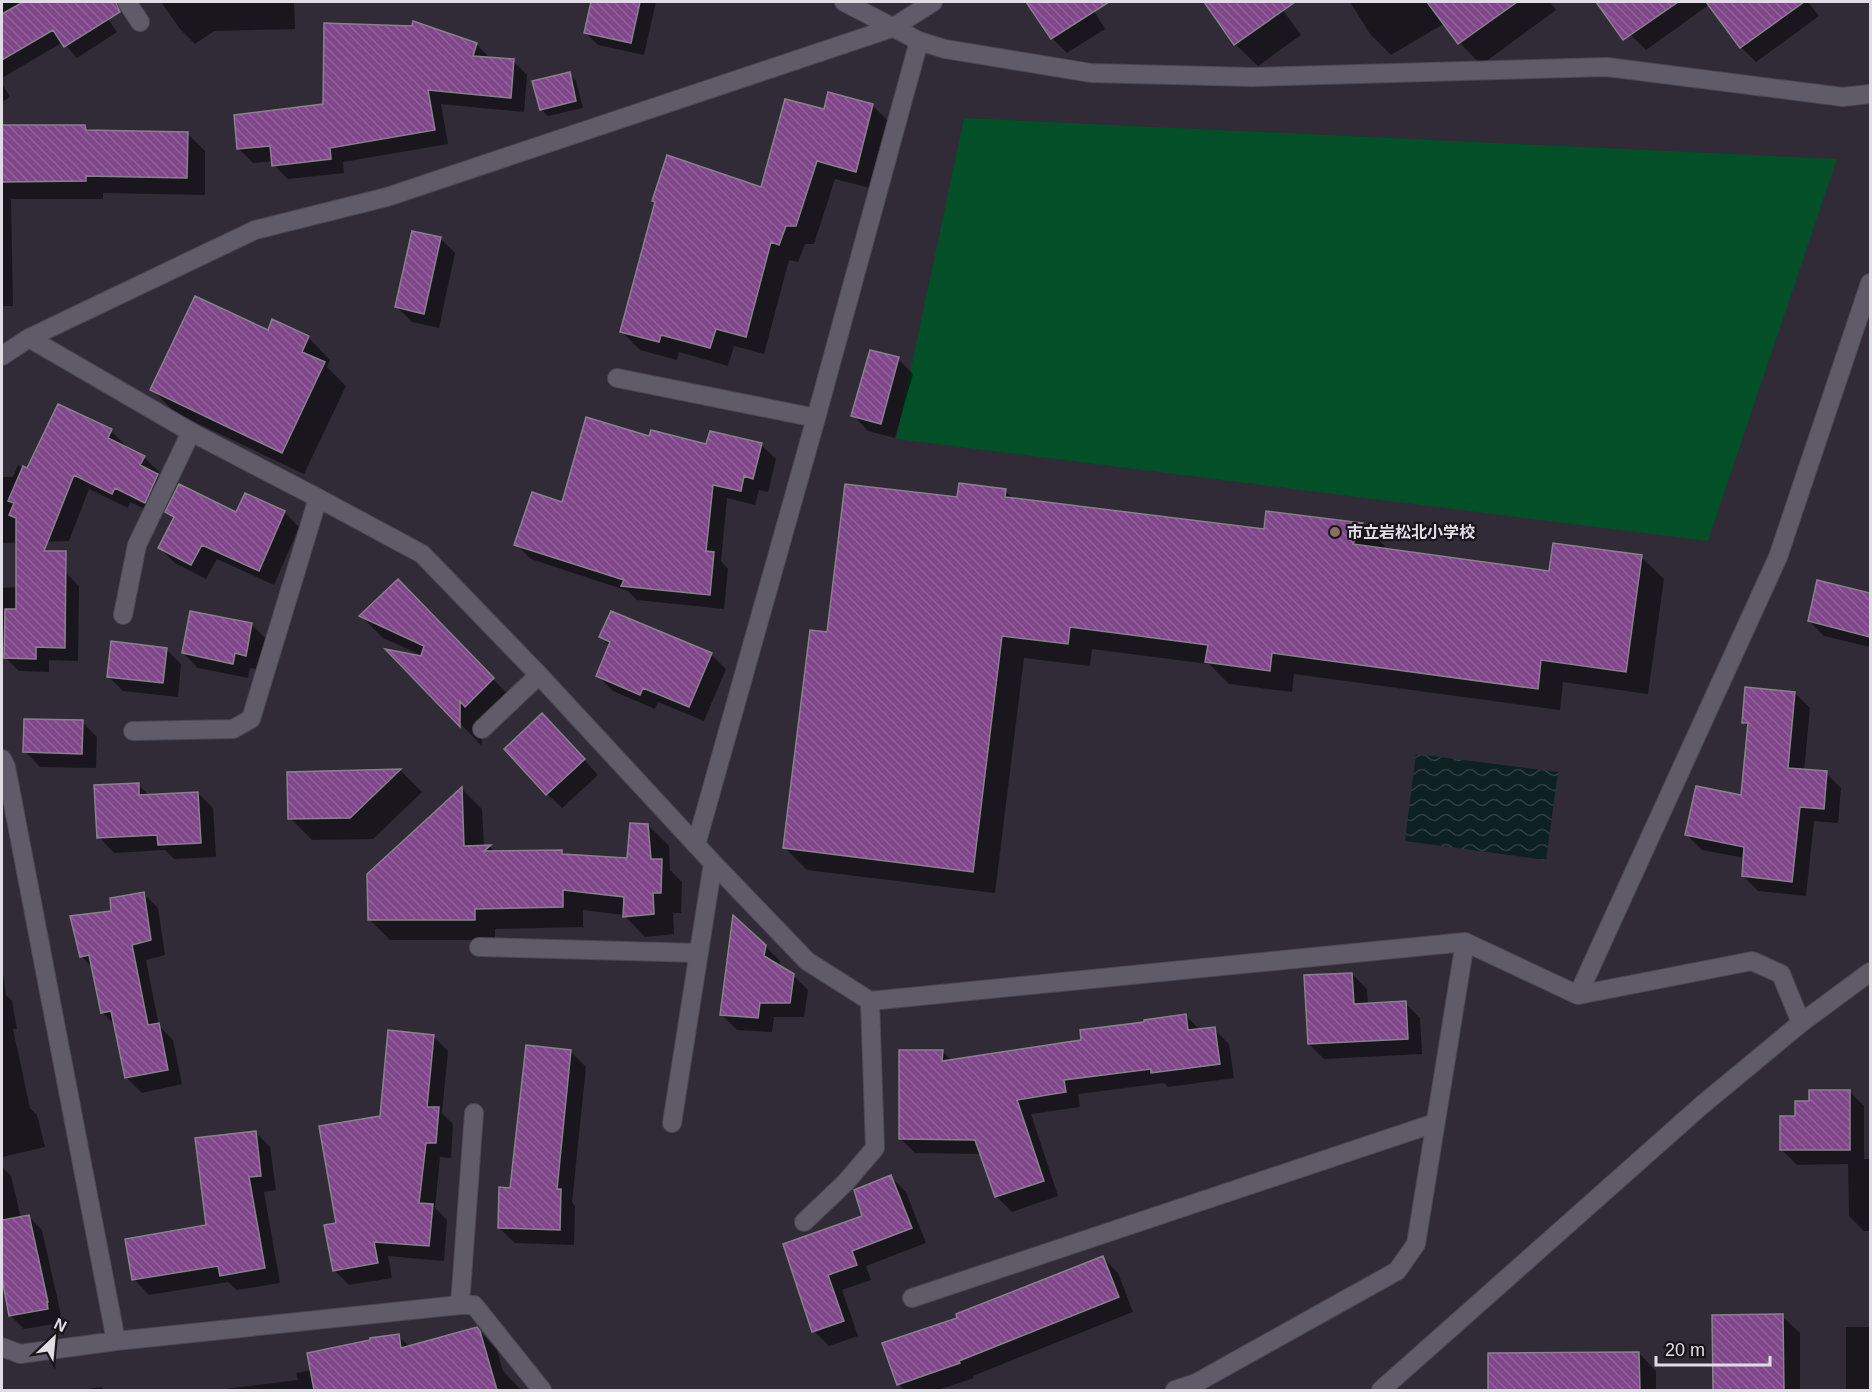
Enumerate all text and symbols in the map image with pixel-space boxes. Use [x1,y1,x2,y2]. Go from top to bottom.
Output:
place label: 市立岩松北小学校 [1347,524,1475,541]
marker: 市立岩松北小学校 [1328,525,1342,539]
north arrow [24,1308,84,1368]
text: N [51,1315,69,1335]
scale bar [1656,1329,1770,1367]
text: 20 m [1665,1340,1705,1360]

